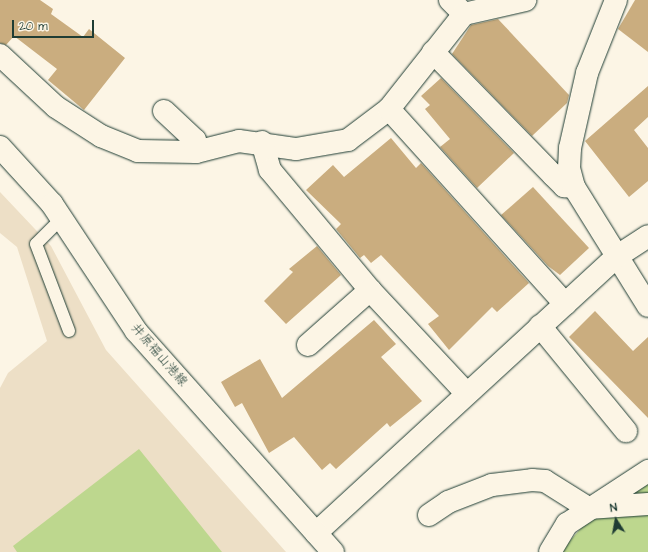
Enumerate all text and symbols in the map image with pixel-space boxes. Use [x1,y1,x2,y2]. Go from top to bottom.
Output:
scale bar [14,12,96,38]
text: 20 m [19,18,48,35]
street label: 井原福山港線 [128,320,190,390]
north arrow [596,500,636,540]
text: N [609,500,618,516]

